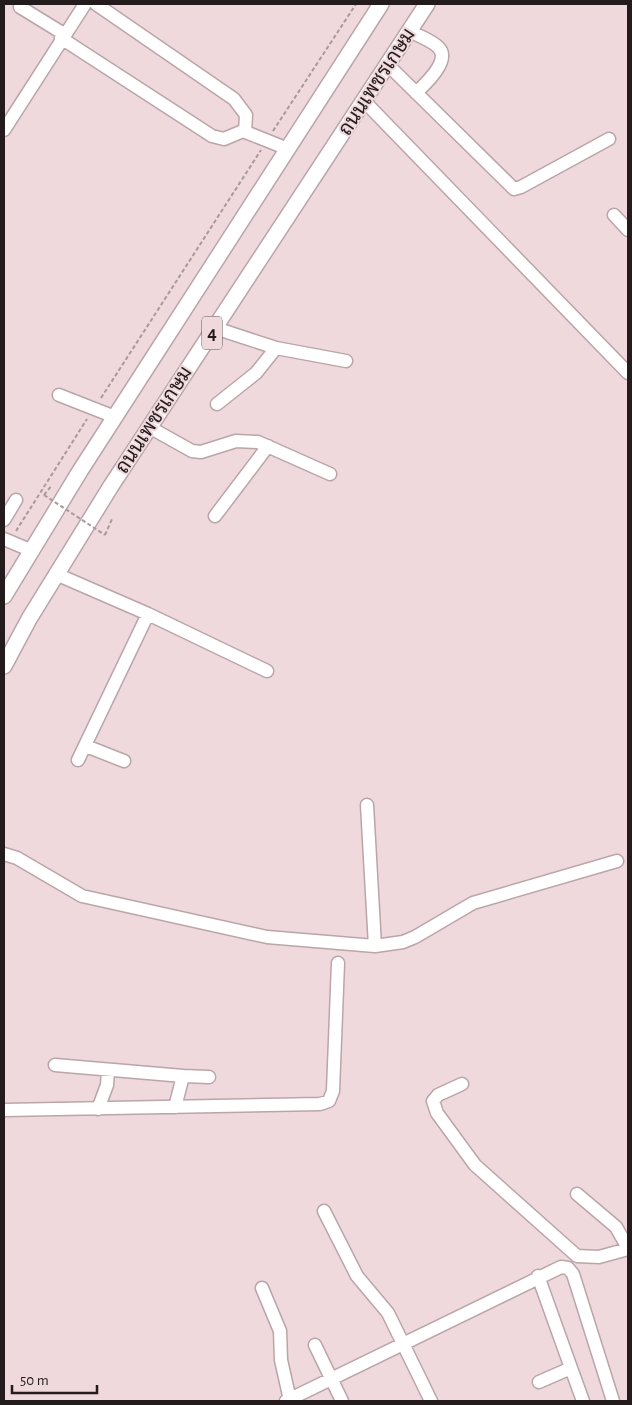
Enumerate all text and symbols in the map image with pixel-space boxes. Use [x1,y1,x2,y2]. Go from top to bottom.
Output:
street label: ถนนเพชรเกษม [335,25,419,139]
road number: 4 [202,316,222,349]
street label: ถนนเพชรเกษม [112,363,196,477]
scale bar [12,1362,98,1394]
text: 50 m [20,1373,49,1388]

